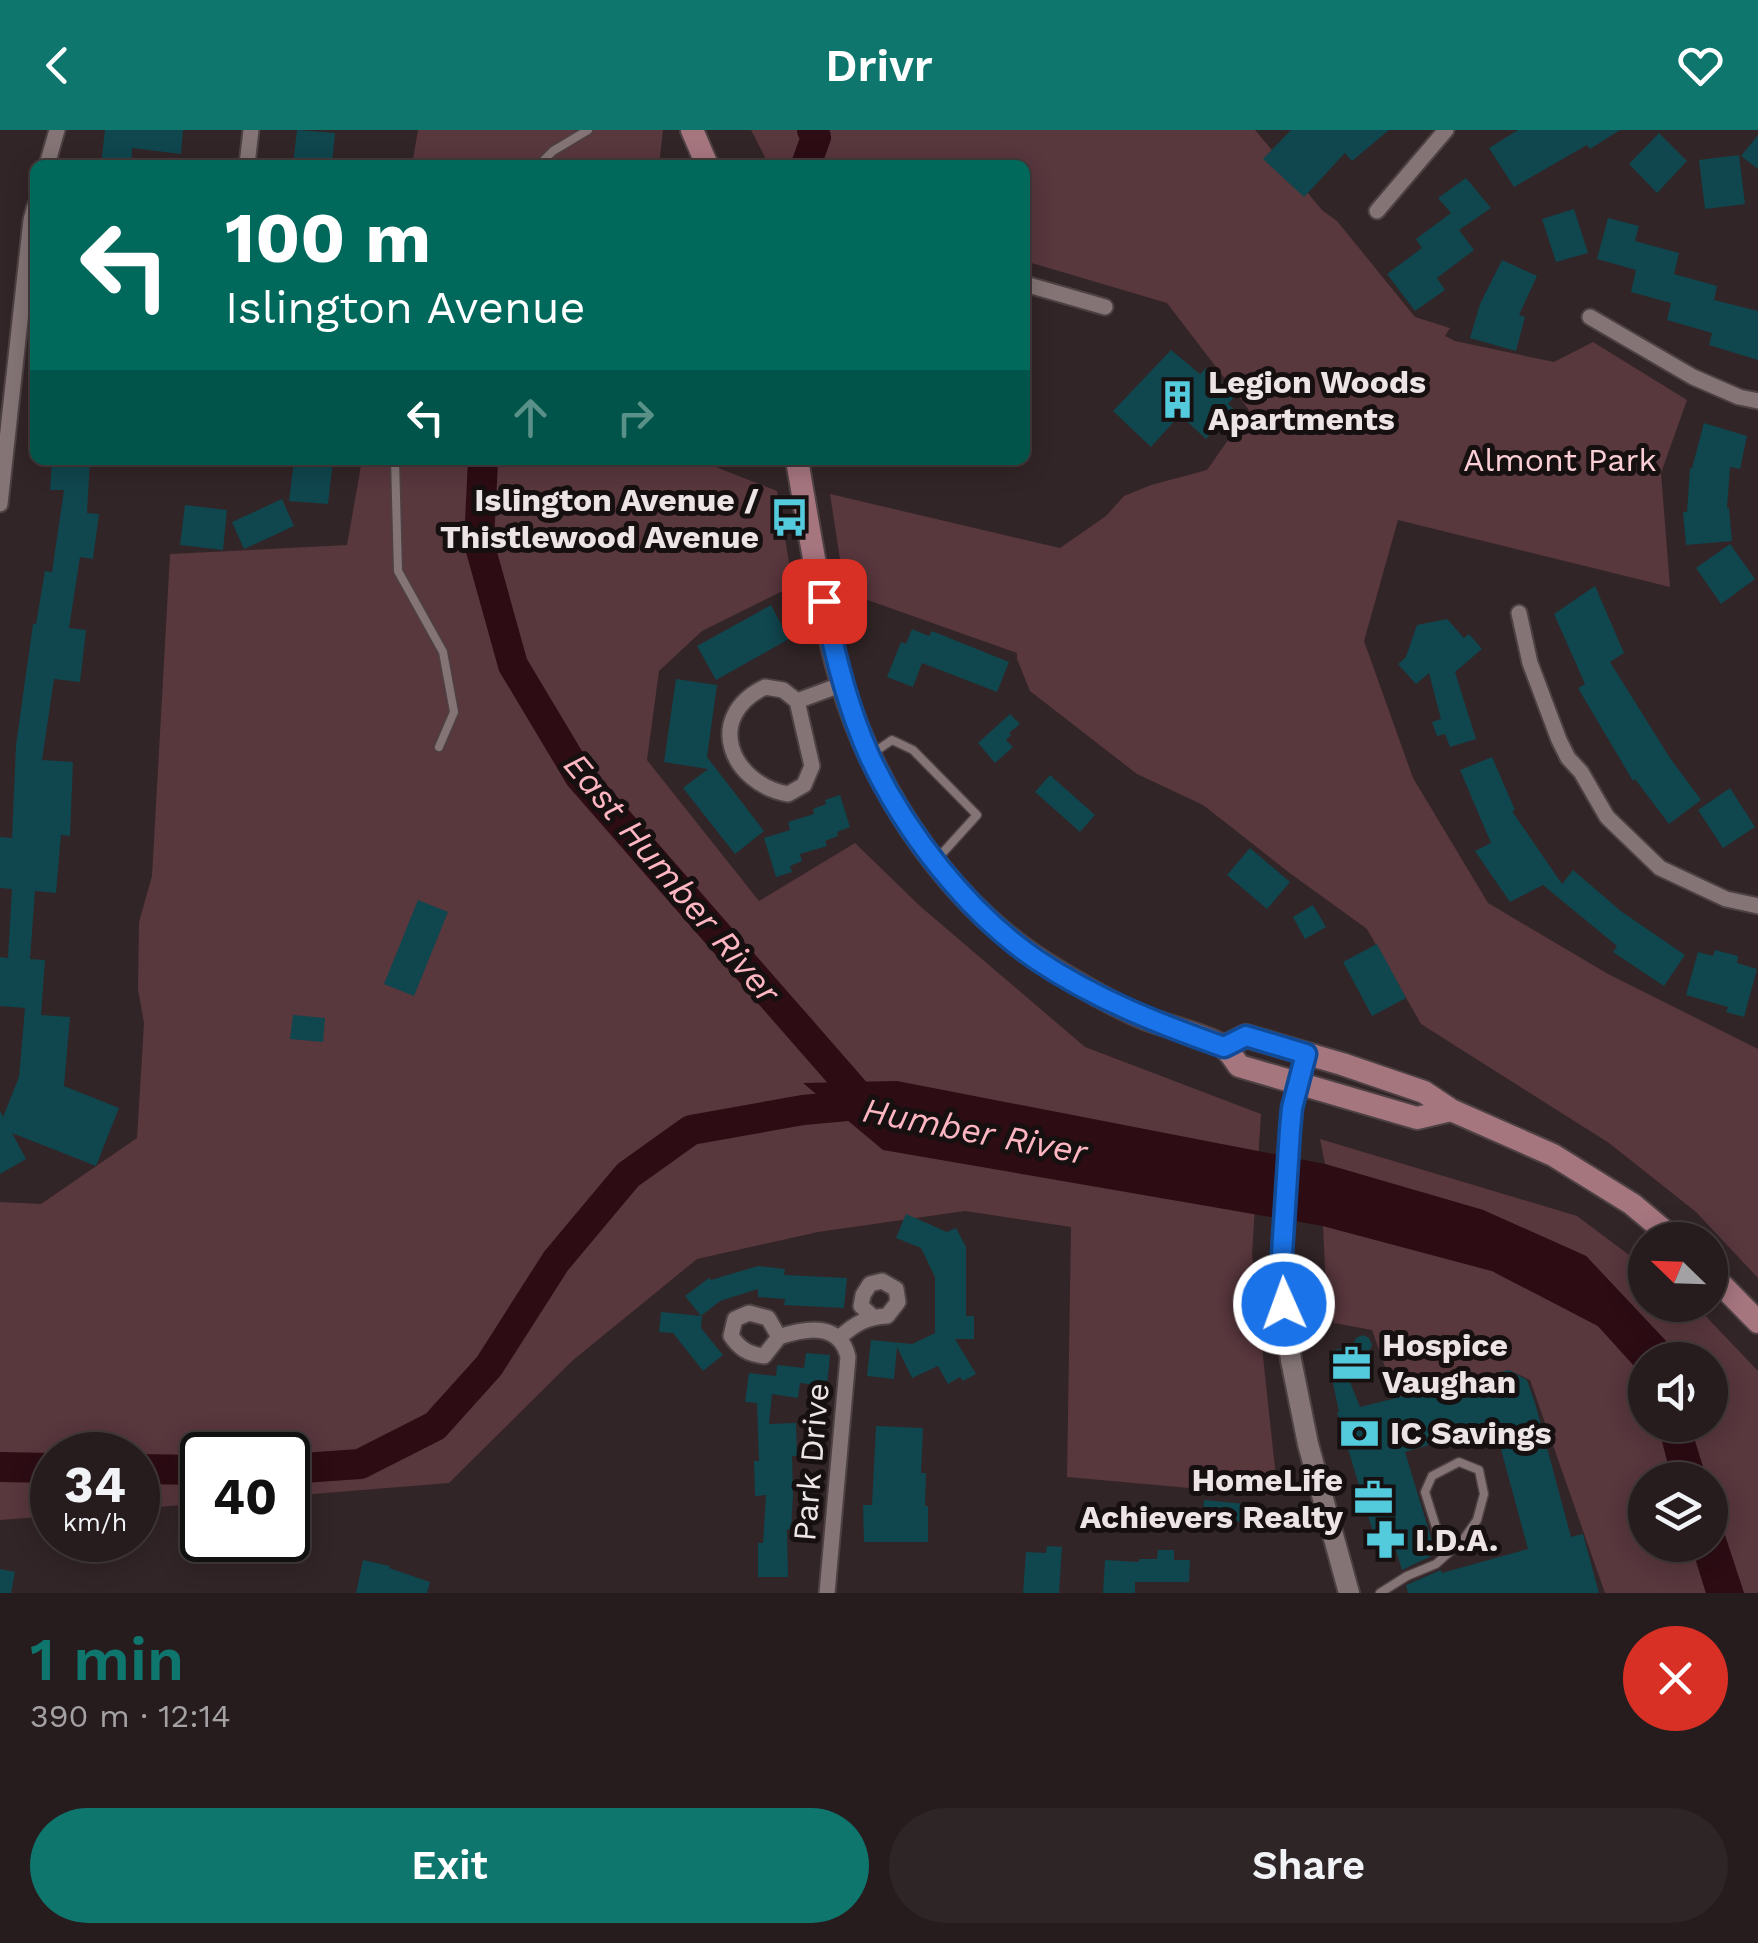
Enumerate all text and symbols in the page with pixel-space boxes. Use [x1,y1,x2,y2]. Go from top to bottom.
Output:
icon: back [30,38,85,93]
icon: heart [1673,38,1728,93]
text: Drivr [825,39,933,92]
text: 100 m [225,197,431,279]
icon: left [60,200,190,330]
text: Islington Avenue [225,281,586,334]
place label: Legion Woods Apartments [1208,363,1426,438]
building icon: Legion Woods Apartments [1157,379,1199,421]
icon: left [398,390,453,445]
icon: ahead [503,390,558,445]
icon: right [608,390,663,445]
park label: Almont Park [1463,441,1657,479]
place label: Islington Avenue / Thistlewood Avenue [440,481,759,556]
bus stop icon: Islington Avenue / Thistlewood Avenue [768,497,810,539]
pin [782,559,867,644]
icon: arrive [797,574,852,629]
water label: East Humber River [555,744,790,1013]
water label: Humber River [859,1089,1092,1174]
north arrow [1628,1222,1728,1322]
map controls [1628,1222,1728,1562]
position arrow [1232,1252,1336,1356]
place label: Hospice Vaughan [1382,1326,1516,1401]
office icon: Hospice Vaughan [1331,1342,1373,1384]
button: sound [1628,1342,1728,1442]
street label: Park Drive [785,1381,837,1543]
bank icon: IC Savings [1339,1412,1381,1454]
place label: IC Savings [1390,1414,1552,1452]
speed limit sign: 40 [180,1432,310,1562]
text: 34 [64,1455,126,1514]
place label: HomeLife Achievers Realty [1080,1461,1344,1536]
button: layers [1628,1462,1728,1562]
office icon: HomeLife Achievers Realty [1352,1477,1394,1519]
text: km/h [63,1508,127,1537]
pharmacy icon: I.D.A. [1364,1519,1406,1561]
place label: I.D.A. [1415,1521,1498,1559]
text: 1 min [30,1624,184,1695]
button: close [1623,1626,1728,1731]
text: 390 m · 12:14 [30,1697,231,1735]
button: Exit [30,1808,869,1923]
button: Share [889,1808,1728,1923]

